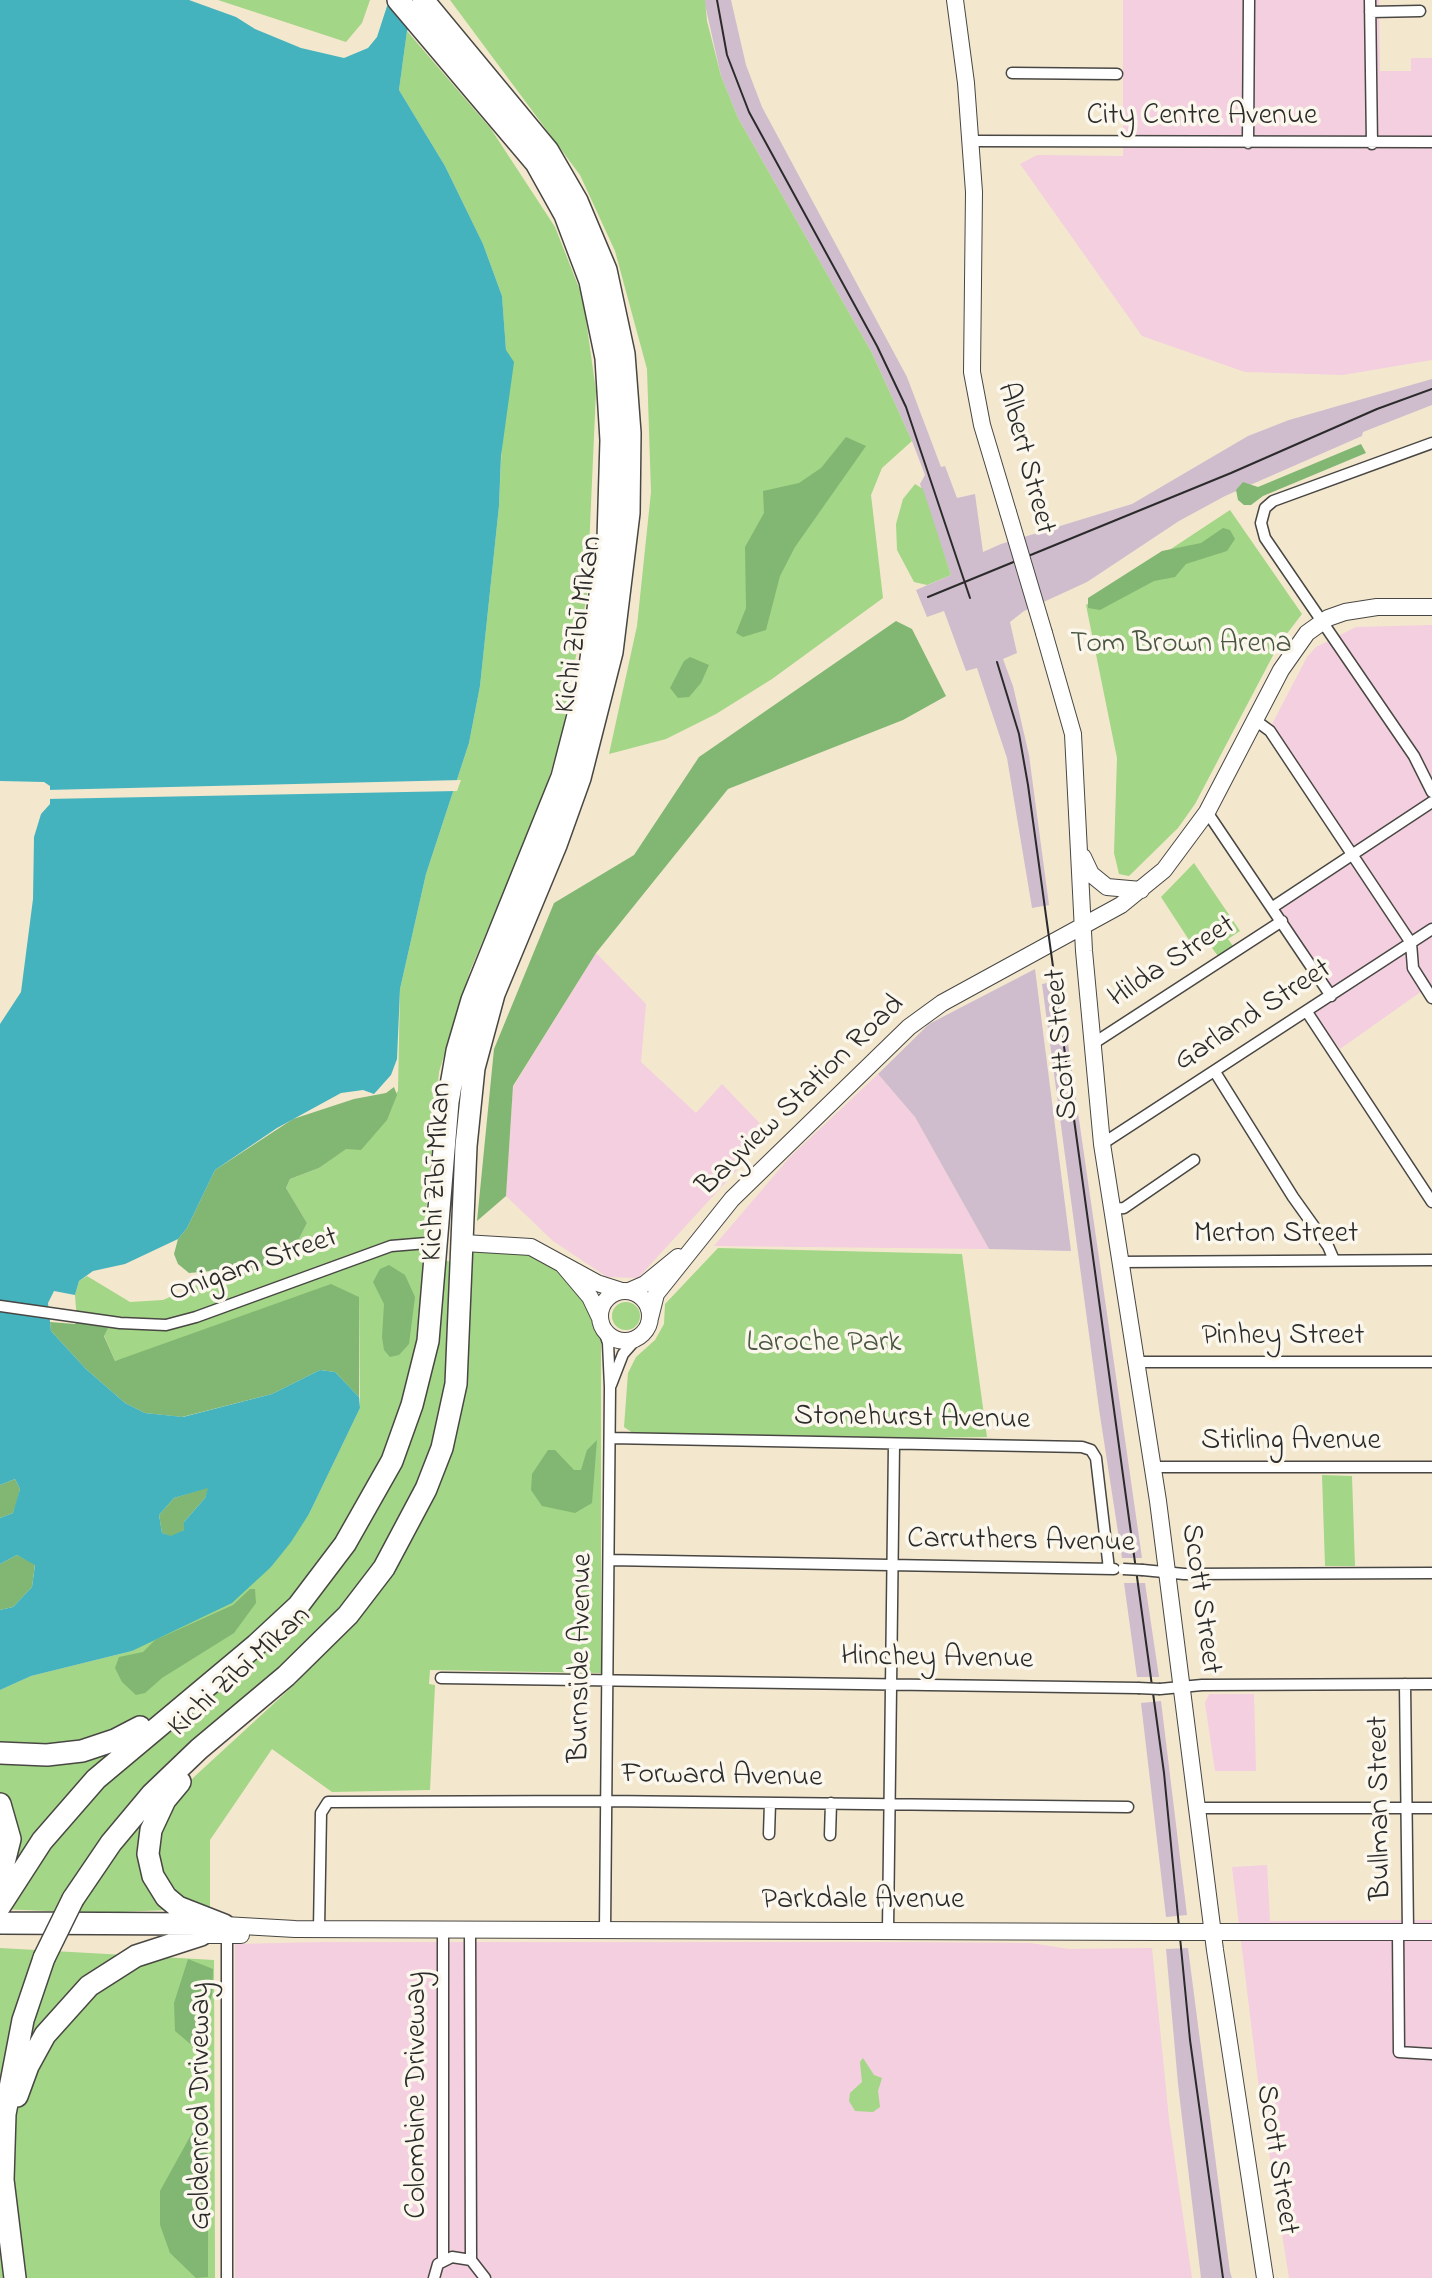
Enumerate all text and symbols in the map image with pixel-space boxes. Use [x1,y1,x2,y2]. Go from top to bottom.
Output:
street label: City Centre Avenue [1087,100,1317,136]
street label: Albert Street [987,379,1061,539]
street label: Kichi Zībī Mīkan [549,534,613,716]
park label: Tom Brown Arena [1070,628,1292,664]
street label: Hilda Street [1103,909,1243,1017]
street label: Garland Street [1169,953,1339,1081]
street label: Scott Street [1039,967,1089,1121]
street label: Bayview Station Road [691,989,913,1205]
street label: Kichi Zībī Mīkan [416,1082,462,1262]
street label: Merton Street [1194,1218,1358,1254]
street label: Onigam Street [165,1221,343,1313]
street label: Pinhey Street [1201,1320,1365,1356]
park label: Laroche Park [747,1327,901,1363]
street label: Stonehurst Avenue [794,1400,1030,1440]
street label: Stirling Avenue [1201,1425,1381,1461]
street label: Scott Street [1171,1522,1227,1676]
street label: Carruthers Avenue [907,1523,1135,1563]
street label: Burnside Avenue [563,1553,603,1763]
street label: Kichi Zībī Mīkan [162,1600,320,1746]
street label: Hinchey Avenue [840,1640,1034,1680]
street label: Bullman Street [1362,1715,1402,1901]
street label: Forward Avenue [621,1758,823,1798]
street label: Parkdale Avenue [762,1884,964,1920]
street label: Colombine Driveway [401,1971,437,2219]
street label: Goldenrod Driveway [185,1982,221,2230]
street label: Scott Street [1245,2082,1305,2238]

